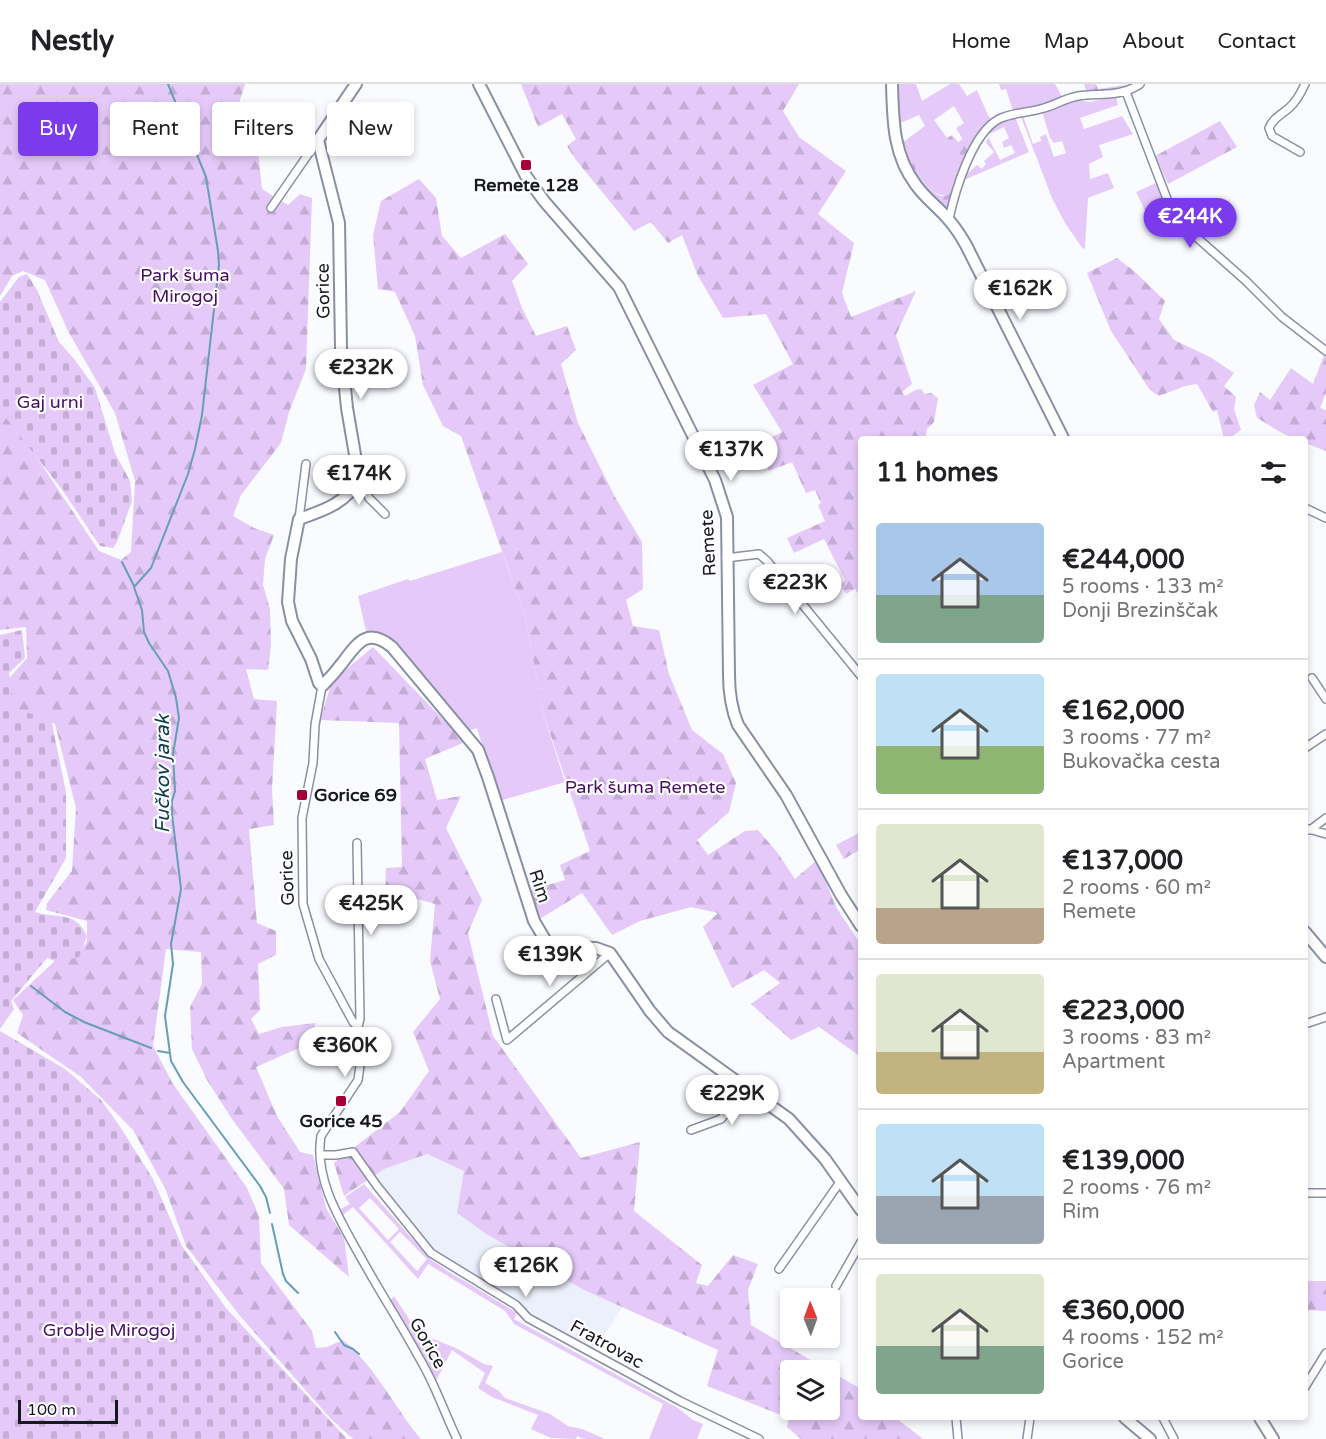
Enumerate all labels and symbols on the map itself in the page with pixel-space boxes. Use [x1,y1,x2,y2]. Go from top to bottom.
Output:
marker: Remete 128 [519,158,533,172]
place label: Remete 128 [473,174,579,196]
pin: €244K [1148,198,1232,249]
street label: Gorice [312,263,334,319]
park label: Park šuma Mirogoj [140,264,230,307]
pin: €162K [978,270,1062,321]
pin: €232K [319,349,403,400]
park label: Gaj urni [17,391,83,413]
pin: €137K [689,431,773,482]
pin: €174K [317,455,401,506]
street label: Remete [695,509,721,577]
pin: €223K [753,564,837,615]
water label: Fučkov jarak [151,712,175,833]
park label: Park šuma Remete [565,776,725,798]
place label: Gorice 69 [314,784,397,806]
marker: Gorice 69 [295,788,309,802]
street label: Gorice [275,850,299,906]
street label: Rim [524,867,556,905]
pin: €425K [329,885,413,936]
pin: €139K [508,936,592,987]
pin: €360K [303,1027,387,1078]
pin: €229K [690,1075,774,1126]
marker: Gorice 45 [334,1094,348,1108]
place label: Gorice 45 [300,1110,382,1132]
pin: €126K [484,1247,568,1298]
north arrow [780,1288,840,1348]
street label: Gorice [405,1313,451,1373]
street label: Fratrovac [566,1315,648,1373]
park label: Groblje Mirogoj [43,1319,175,1341]
scale bar [18,1397,118,1424]

